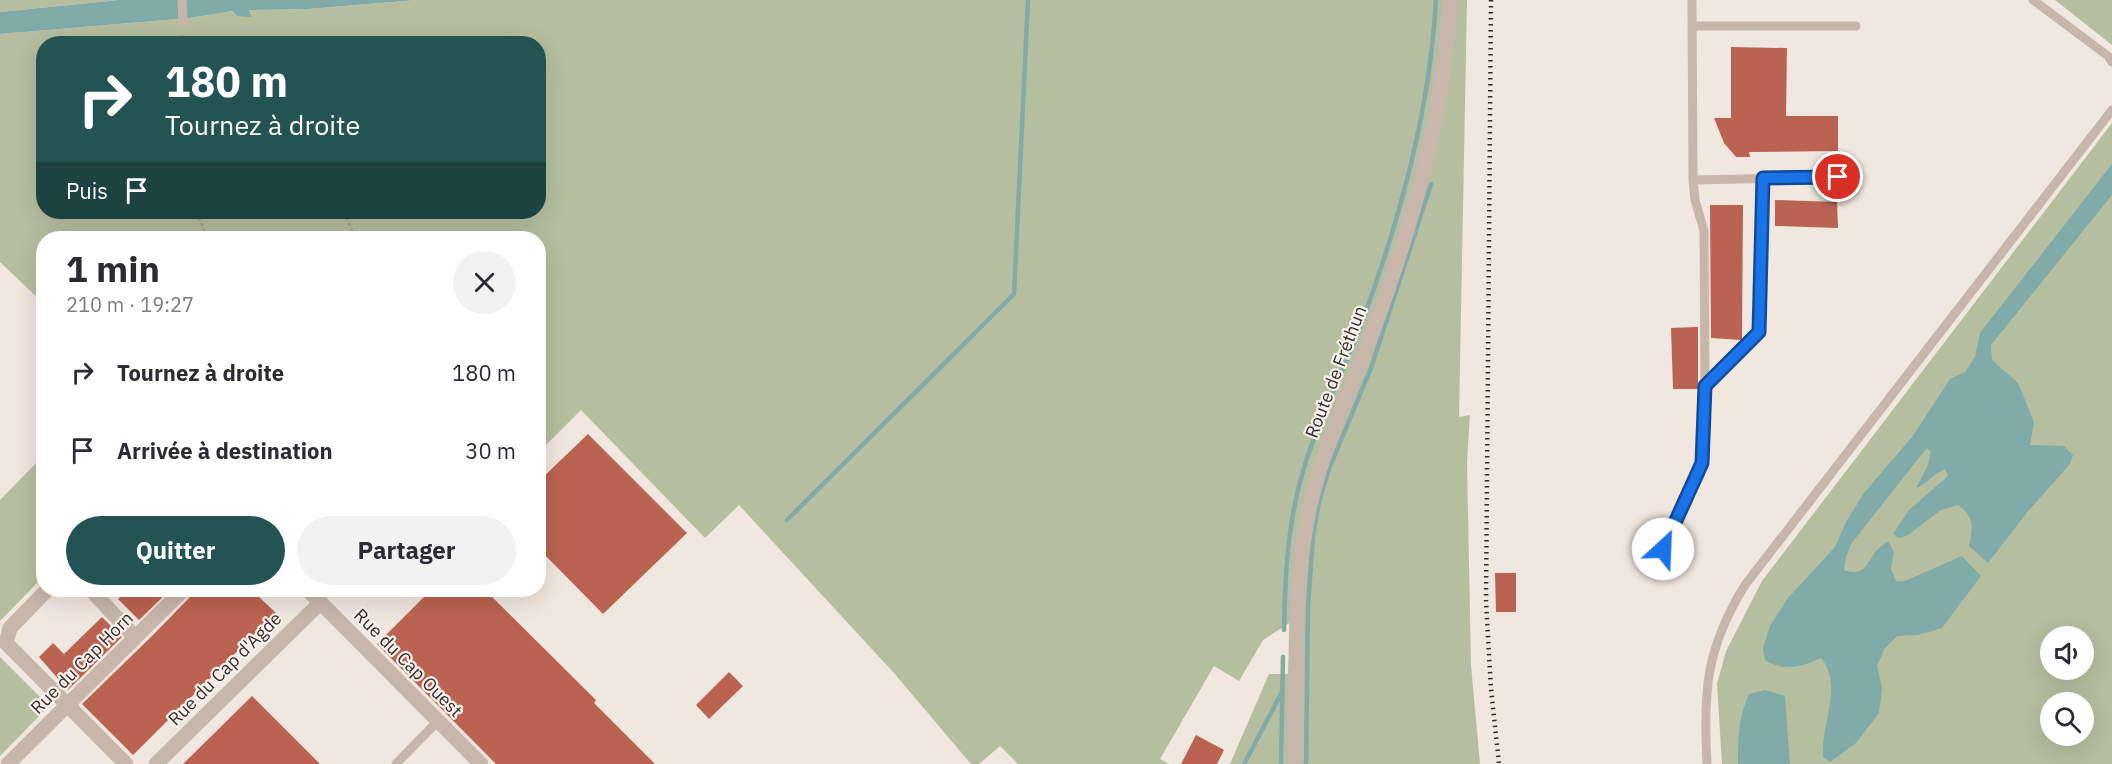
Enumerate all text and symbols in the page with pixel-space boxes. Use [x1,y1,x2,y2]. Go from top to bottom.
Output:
text: 180 m [165,54,288,109]
icon: right [66,60,144,138]
text: Tournez à droite [165,107,360,142]
pin [1812,151,1863,202]
icon: arrive [1821,160,1854,193]
icon: arrive [120,174,153,207]
text: Puis [66,176,108,205]
text: 1 min [66,245,160,292]
button: close [453,251,516,314]
text: 210 m · 19:27 [66,291,194,318]
street label: Route de Fréthun [1300,303,1371,441]
icon: right [66,356,99,389]
text: Tournez à droite [117,358,284,387]
text: 180 m [452,358,516,387]
icon: arrive [66,434,99,467]
text: Arrivée à destination [117,436,333,465]
text: 30 m [465,436,516,465]
button: Quitter [66,516,285,585]
button: Partager [297,516,516,585]
position arrow [1631,517,1695,581]
street label: Rue du Cap Ouest [349,604,467,722]
street label: Rue du Cap Horn [25,606,138,719]
street label: Rue du Cap d'Agde [163,607,286,730]
map controls [2040,626,2094,746]
button: sound [2040,626,2094,680]
button: search [2040,692,2094,746]

